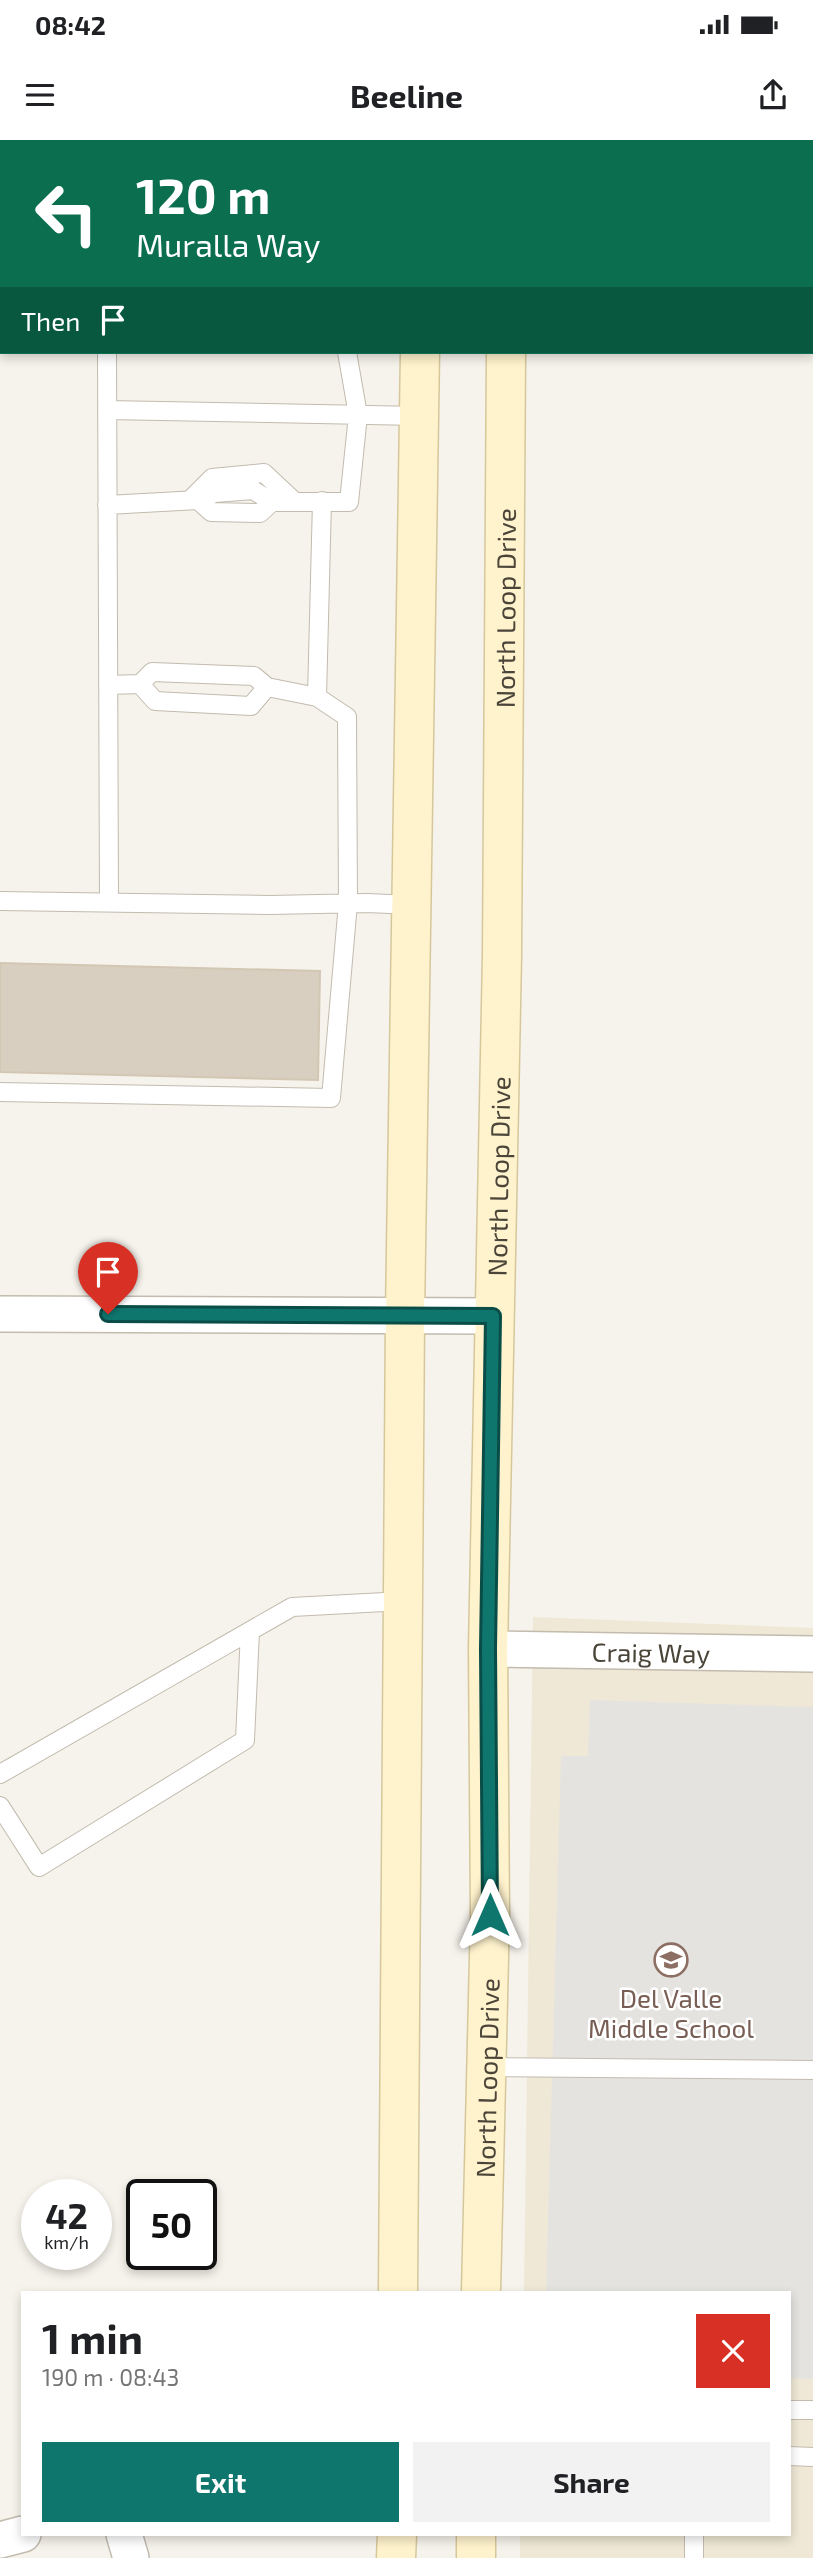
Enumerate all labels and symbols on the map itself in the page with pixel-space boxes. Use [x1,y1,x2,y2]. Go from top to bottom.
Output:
street label: North Loop Drive [488,508,520,708]
street label: North Loop Drive [480,1076,515,1276]
pin [78,1242,138,1314]
street label: Craig Way [592,1635,711,1668]
position arrow [453,1878,527,1952]
school or university icon: Del Valle Middle School [652,1941,690,1979]
street label: North Loop Drive [468,1978,504,2178]
place label: Del Valle Middle School [588,1982,754,2043]
speed limit sign: 50 [126,2179,217,2270]

